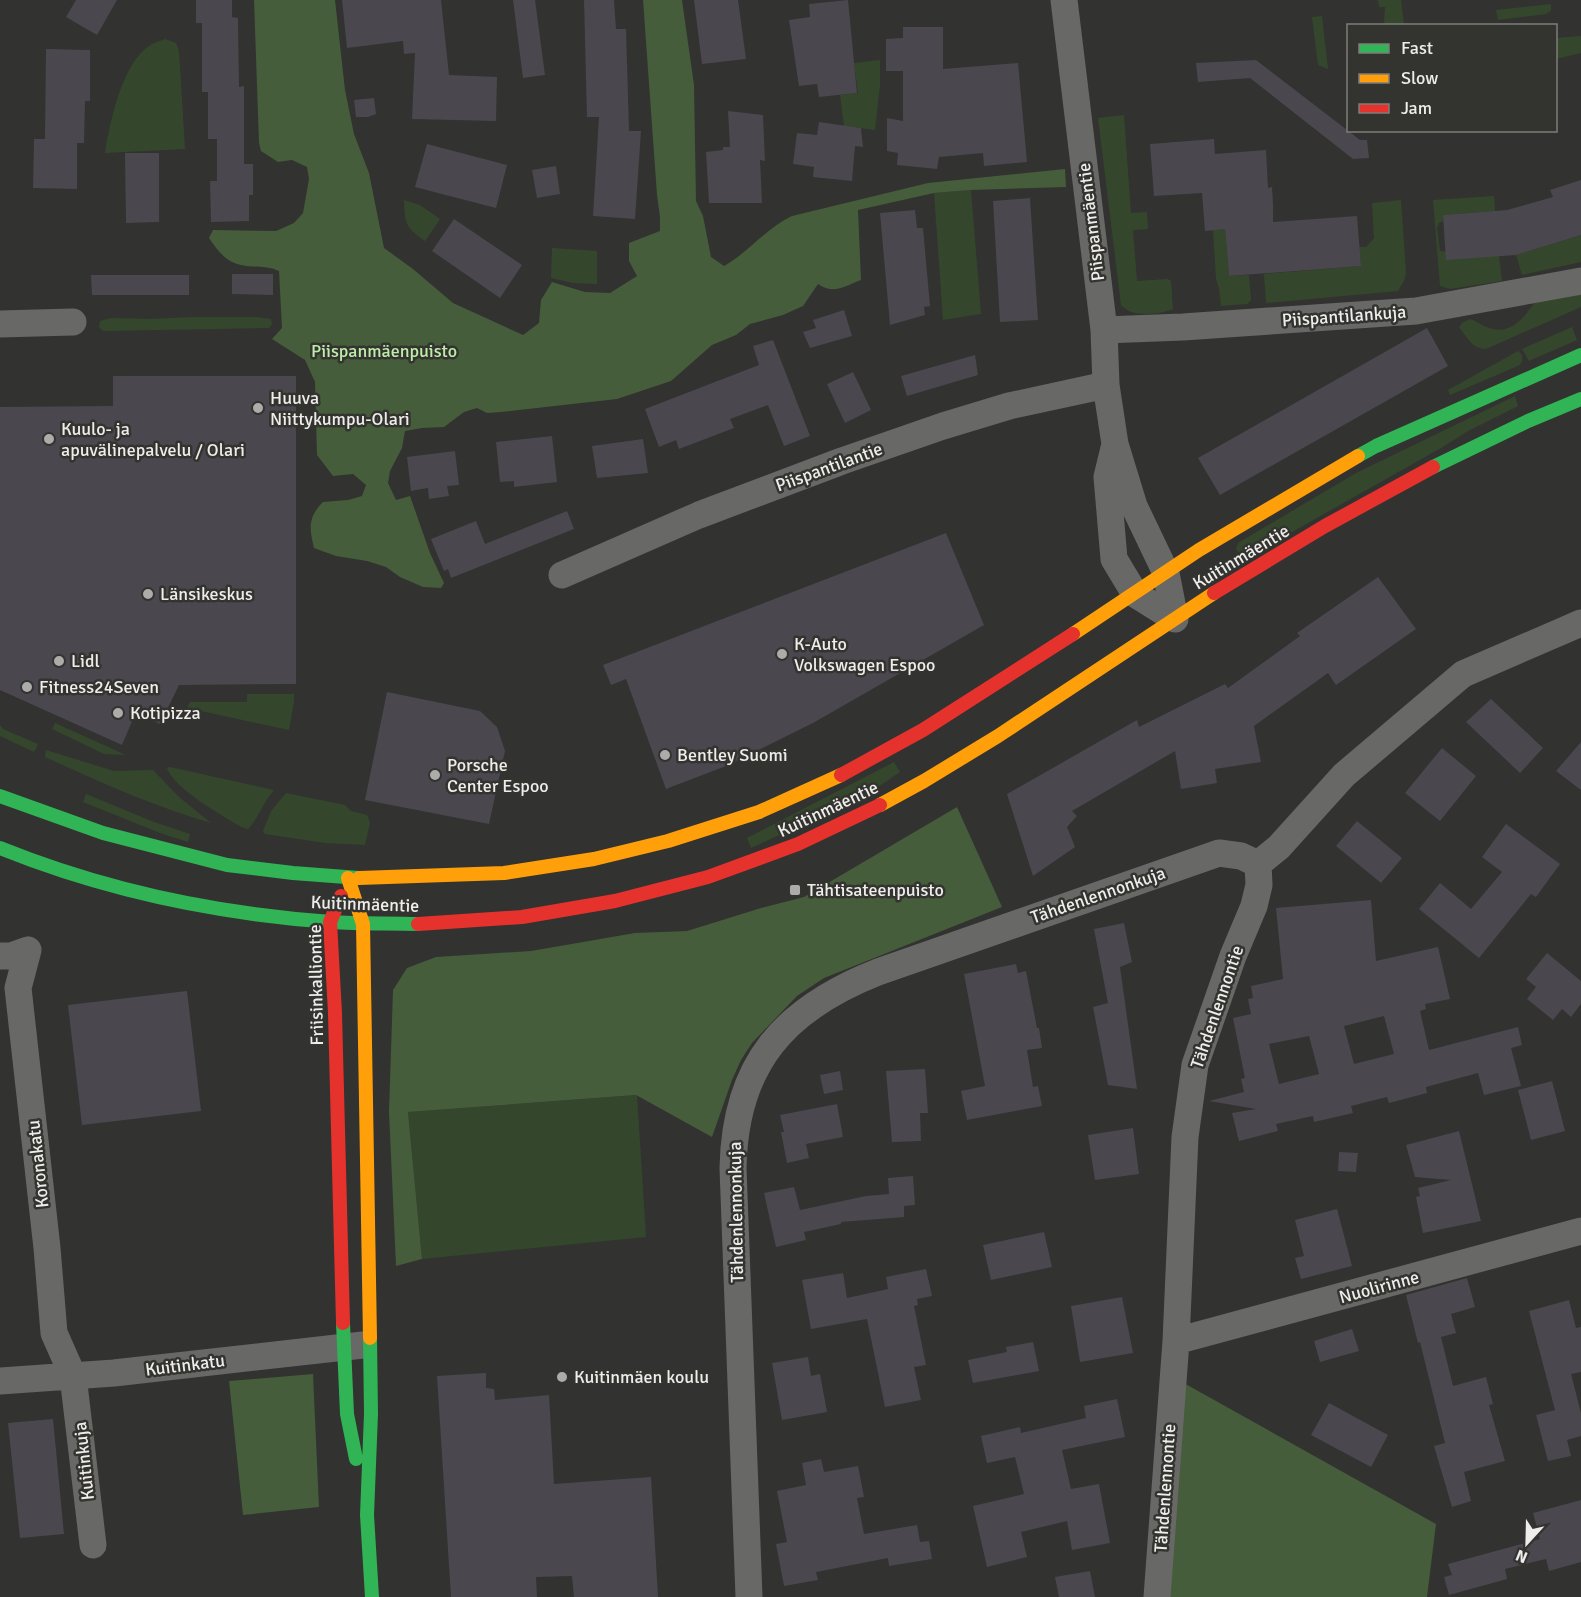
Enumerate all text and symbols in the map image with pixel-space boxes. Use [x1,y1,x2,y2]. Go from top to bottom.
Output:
legend [1347,24,1557,132]
text: Fast [1401,37,1433,59]
text: Slow [1401,67,1438,89]
text: Jam [1401,97,1432,119]
street label: Piispanmäentie [1073,162,1109,282]
street label: Piispantilankuja [1281,301,1407,331]
park label: Piispanmäenpuisto [311,340,457,362]
place label: Huuva Niittykumpu-Olari [270,387,410,430]
marker: Huuva Niittykumpu-Olari [251,401,265,415]
place label: Kuulo- ja apuvälinepalvelu / Olari [61,418,245,461]
marker: Kuulo- ja apuvälinepalvelu / Olari [42,432,56,446]
street label: Piispantilantie [772,437,886,497]
street label: Kuitinmäentie [1189,520,1293,594]
place label: Länsikeskus [160,583,253,605]
marker: Länsikeskus [141,587,155,601]
place label: K-Auto Volkswagen Espoo [794,633,935,676]
marker: K-Auto Volkswagen Espoo [775,647,789,661]
place label: Lidl [71,650,100,672]
marker: Lidl [52,654,66,668]
place label: Fitness24Seven [39,676,159,698]
marker: Fitness24Seven [20,680,34,694]
place label: Kotipizza [130,702,201,724]
marker: Kotipizza [111,706,125,720]
place label: Bentley Suomi [677,744,788,766]
marker: Bentley Suomi [658,748,672,762]
place label: Porsche Center Espoo [447,754,549,797]
marker: Porsche Center Espoo [428,768,442,782]
street label: Kuitinmäentie [774,776,882,842]
street label: Tähdenlennonkuja [1028,862,1168,928]
place label: Tähtisateenpuisto [807,879,944,901]
marker: Tähtisateenpuisto [788,883,802,897]
street label: Kuitinmäentie [310,891,420,917]
street label: Friisinkalliontie [304,924,328,1046]
street label: Tähdenlennontie [1186,943,1248,1071]
street label: Koronakatu [22,1119,54,1209]
street label: Tähdenlennonkuja [724,1141,748,1283]
street label: Nuolirinne [1337,1266,1421,1308]
street label: Kuitinkatu [144,1349,226,1381]
place label: Kuitinmäen koulu [574,1366,709,1388]
marker: Kuitinmäen koulu [555,1370,569,1384]
street label: Kuitinkuja [69,1421,99,1501]
street label: Tähdenlennontie [1150,1423,1180,1553]
north arrow [1497,1513,1557,1573]
text: N [1513,1545,1531,1567]

